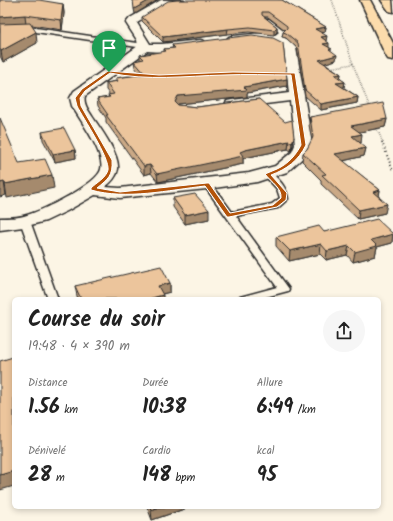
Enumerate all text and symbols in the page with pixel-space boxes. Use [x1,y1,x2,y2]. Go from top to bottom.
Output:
pin [92,31,126,72]
icon: arrive [98,37,120,59]
text: Course du soir [28,303,165,338]
button: share [323,310,365,352]
text: 19:48 · 4 × 390 m [28,336,130,357]
text: Distance [28,374,68,392]
text: Durée [142,374,168,392]
text: Allure [257,374,283,392]
text: 1.56 [28,392,60,424]
text: 10:38 [142,392,186,424]
text: 6:49 [257,392,293,424]
text: km [60,401,78,419]
text: /km [293,401,316,419]
text: Dénivelé [28,442,66,460]
text: Cardio [142,442,171,460]
text: kcal [257,442,275,460]
text: 28 [28,460,51,492]
text: 148 [142,460,171,492]
text: 95 [257,460,277,492]
text: m [51,469,65,487]
text: bpm [171,469,195,487]

